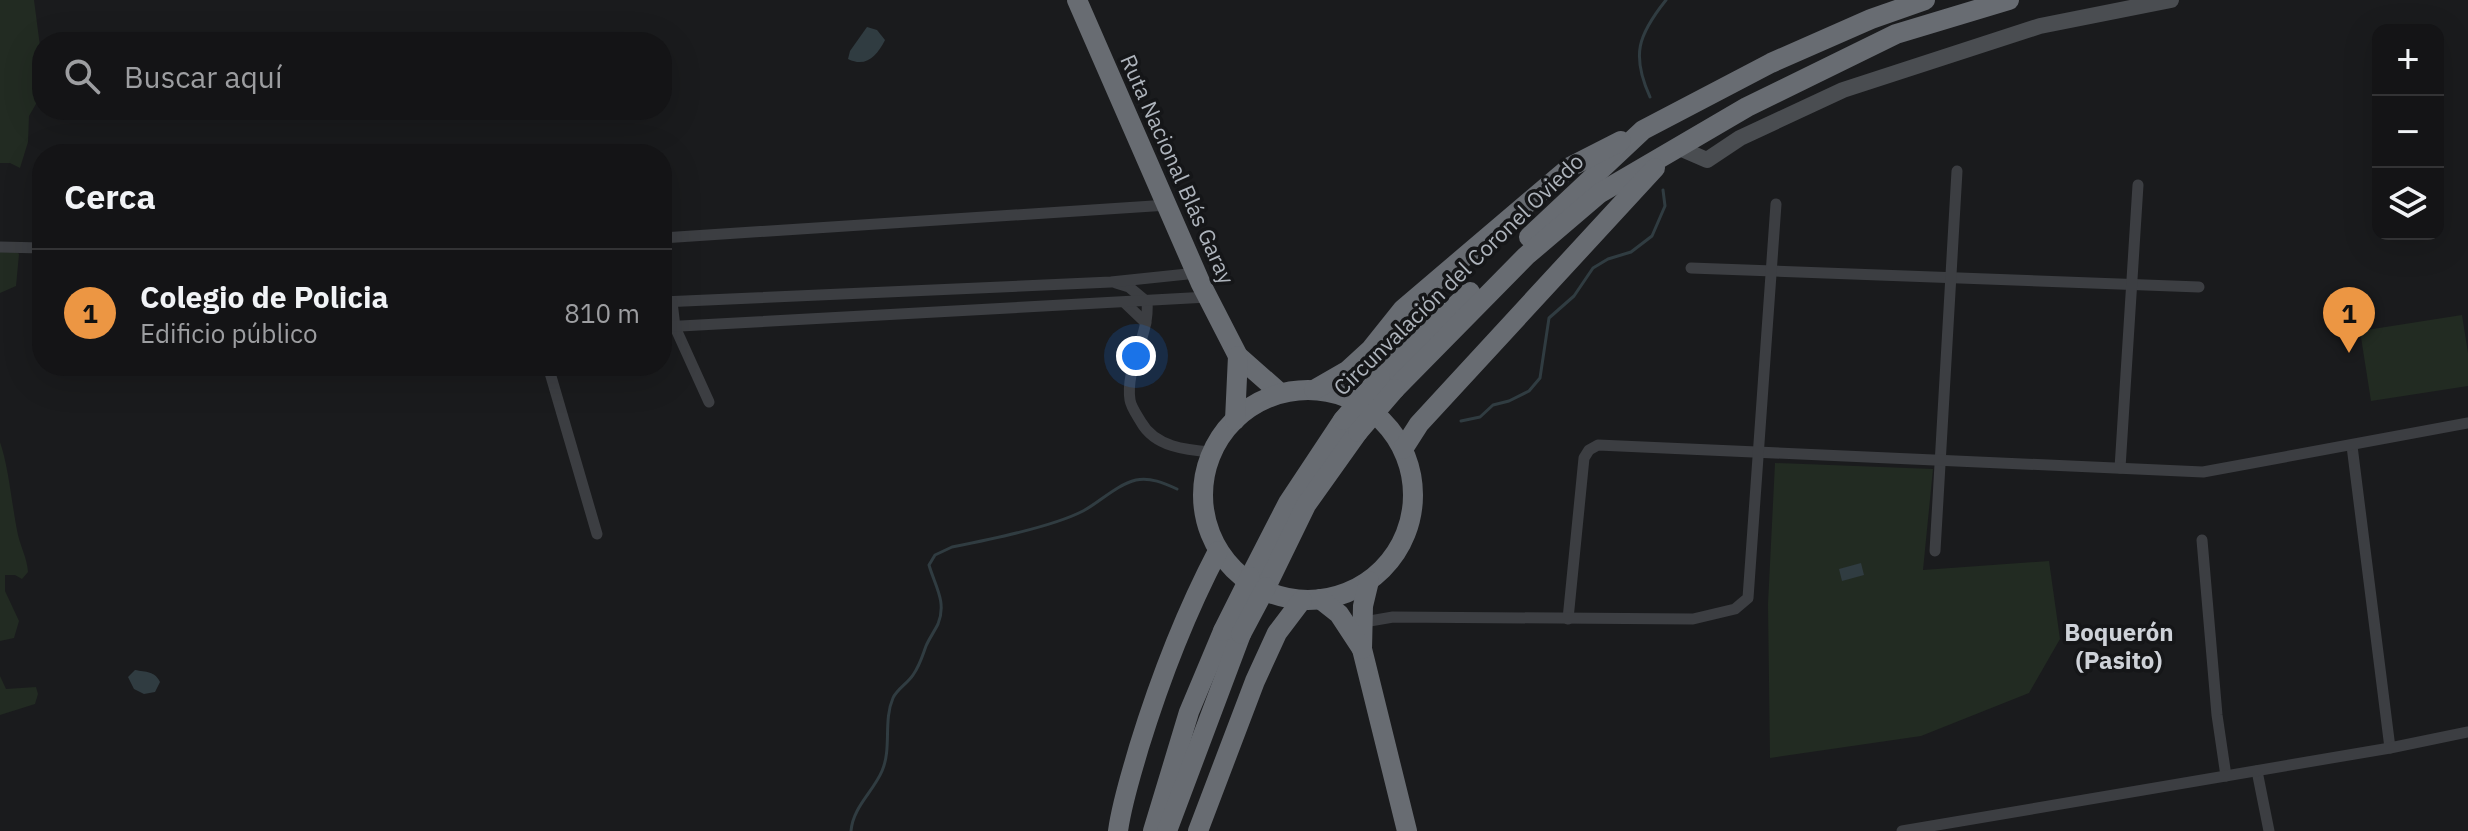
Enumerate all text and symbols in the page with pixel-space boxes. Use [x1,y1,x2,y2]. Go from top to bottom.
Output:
map controls [2372,24,2444,240]
button: + [2372,24,2444,96]
search box [32,32,672,120]
street label: Ruta Nacional Blás Garay [1114,50,1242,288]
icon: search [60,54,104,98]
text: Buscar aquí [124,57,282,96]
button: − [2372,96,2444,168]
street label: Circunvalación del Coronel Oviedo [1327,147,1589,401]
button: layers [2372,168,2444,240]
text: Cerca [64,174,156,218]
text: Colegio de Policia [140,277,389,316]
pin: 1 [2323,287,2375,353]
text: 1 [82,296,98,330]
text: 810 m [564,296,640,330]
text: Edificio público [140,316,317,350]
your location [1116,336,1156,376]
district label: Boquerón (Pasito) [2064,616,2174,676]

